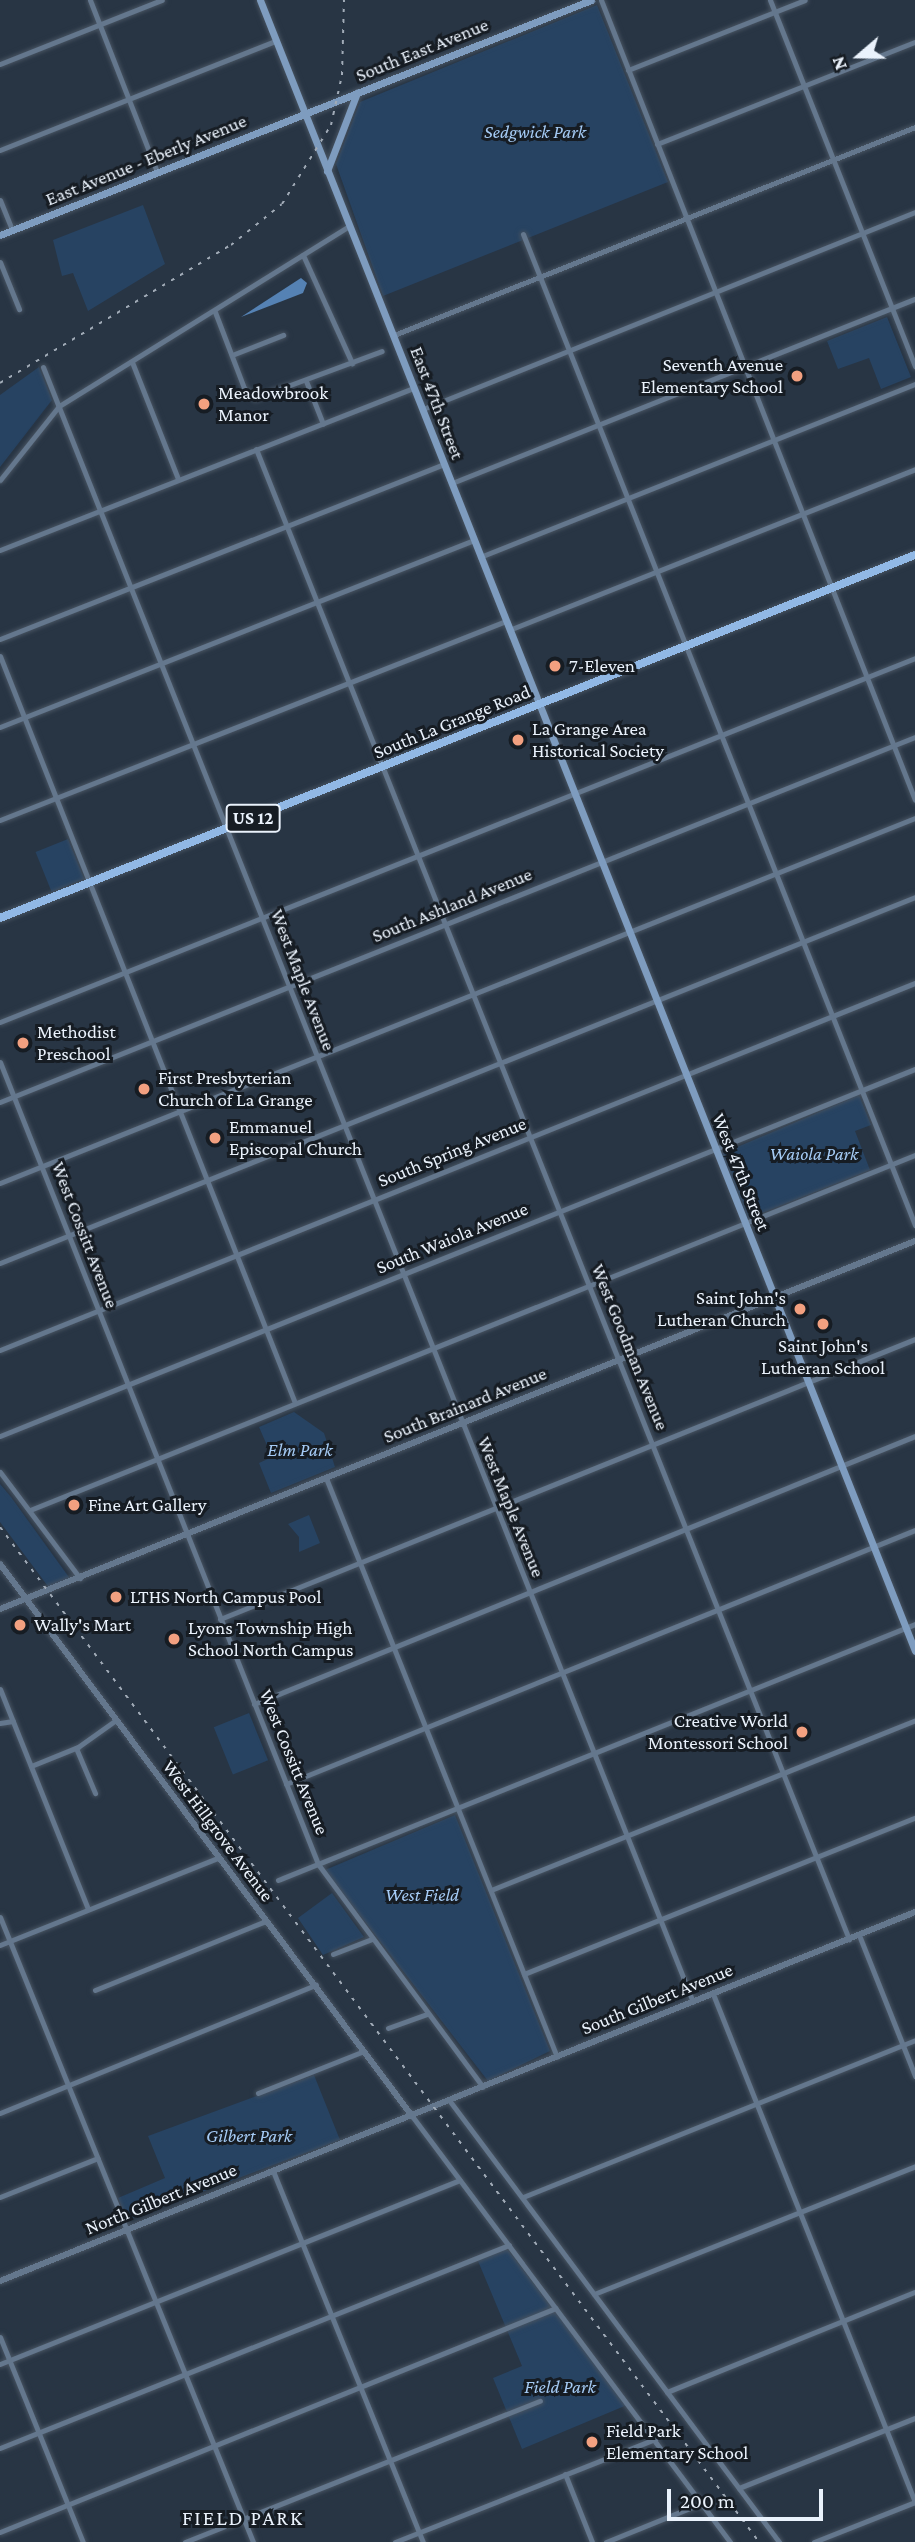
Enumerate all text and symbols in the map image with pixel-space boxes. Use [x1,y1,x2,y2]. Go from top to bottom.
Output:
street label: South East Avenue [352,13,492,87]
north arrow [824,21,894,91]
text: N [827,54,851,73]
street label: East Avenue - Eberly Avenue [42,109,250,211]
park label: Sedgwick Park [484,121,586,143]
street label: East 47th Street [405,343,469,463]
place label: Seventh Avenue Elementary School [641,354,783,398]
marker: Seventh Avenue Elementary School [789,368,805,384]
place label: Meadowbrook Manor [218,382,328,426]
marker: Meadowbrook Manor [196,396,212,412]
place label: 7-Eleven [569,655,635,677]
marker: 7-Eleven [547,658,563,674]
street label: South La Grange Road [370,680,534,764]
place label: La Grange Area Historical Society [532,718,664,762]
marker: La Grange Area Historical Society [510,732,526,748]
road number: US 12 [225,804,281,832]
street label: South Ashland Avenue [369,863,535,947]
street label: West Maple Avenue [266,906,340,1054]
place label: Methodist Preschool [37,1021,116,1065]
marker: Methodist Preschool [15,1035,31,1051]
place label: First Presbyterian Church of La Grange [158,1067,313,1111]
marker: First Presbyterian Church of La Grange [136,1081,152,1097]
street label: West 47th Street [707,1110,775,1234]
street label: South Spring Avenue [375,1112,529,1192]
place label: Emmanuel Episcopal Church [229,1116,362,1160]
marker: Emmanuel Episcopal Church [207,1130,223,1146]
park label: Waiola Park [770,1143,858,1165]
street label: West Cossitt Avenue [47,1159,123,1311]
street label: South Waiola Avenue [373,1197,531,1279]
street label: West Goodman Avenue [586,1261,674,1433]
place label: Saint John's Lutheran Church [657,1287,786,1331]
marker: Saint John's Lutheran Church [792,1301,808,1317]
marker: Saint John's Lutheran School [815,1316,831,1332]
place label: Saint John's Lutheran School [761,1335,885,1379]
street label: South Brainard Avenue [380,1362,550,1448]
street label: West Maple Avenue [472,1433,550,1581]
park label: Elm Park [267,1439,333,1461]
place label: Fine Art Gallery [88,1494,206,1516]
marker: Fine Art Gallery [66,1497,82,1513]
place label: LTHS North Campus Pool [130,1586,321,1608]
marker: LTHS North Campus Pool [108,1589,124,1605]
place label: Wally's Mart [34,1614,131,1636]
marker: Wally's Mart [12,1617,28,1633]
place label: Lyons Township High School North Campus [188,1617,354,1661]
marker: Lyons Township High School North Campus [166,1631,182,1647]
street label: West Cossitt Avenue [254,1686,334,1838]
place label: Creative World Montessori School [648,1710,788,1754]
marker: Creative World Montessori School [794,1724,810,1740]
street label: West Hillgrove Avenue [157,1756,279,1906]
park label: West Field [385,1884,459,1906]
street label: South Gilbert Avenue [578,1958,736,2040]
park label: Gilbert Park [206,2125,292,2147]
street label: North Gilbert Avenue [82,2158,240,2240]
park label: Field Park [524,2376,596,2398]
place label: Field Park Elementary School [606,2420,748,2464]
marker: Field Park Elementary School [584,2434,600,2450]
scale bar [670,2476,826,2520]
text: 200 m [680,2489,735,2513]
district label: FIELD PARK [183,2505,303,2531]

